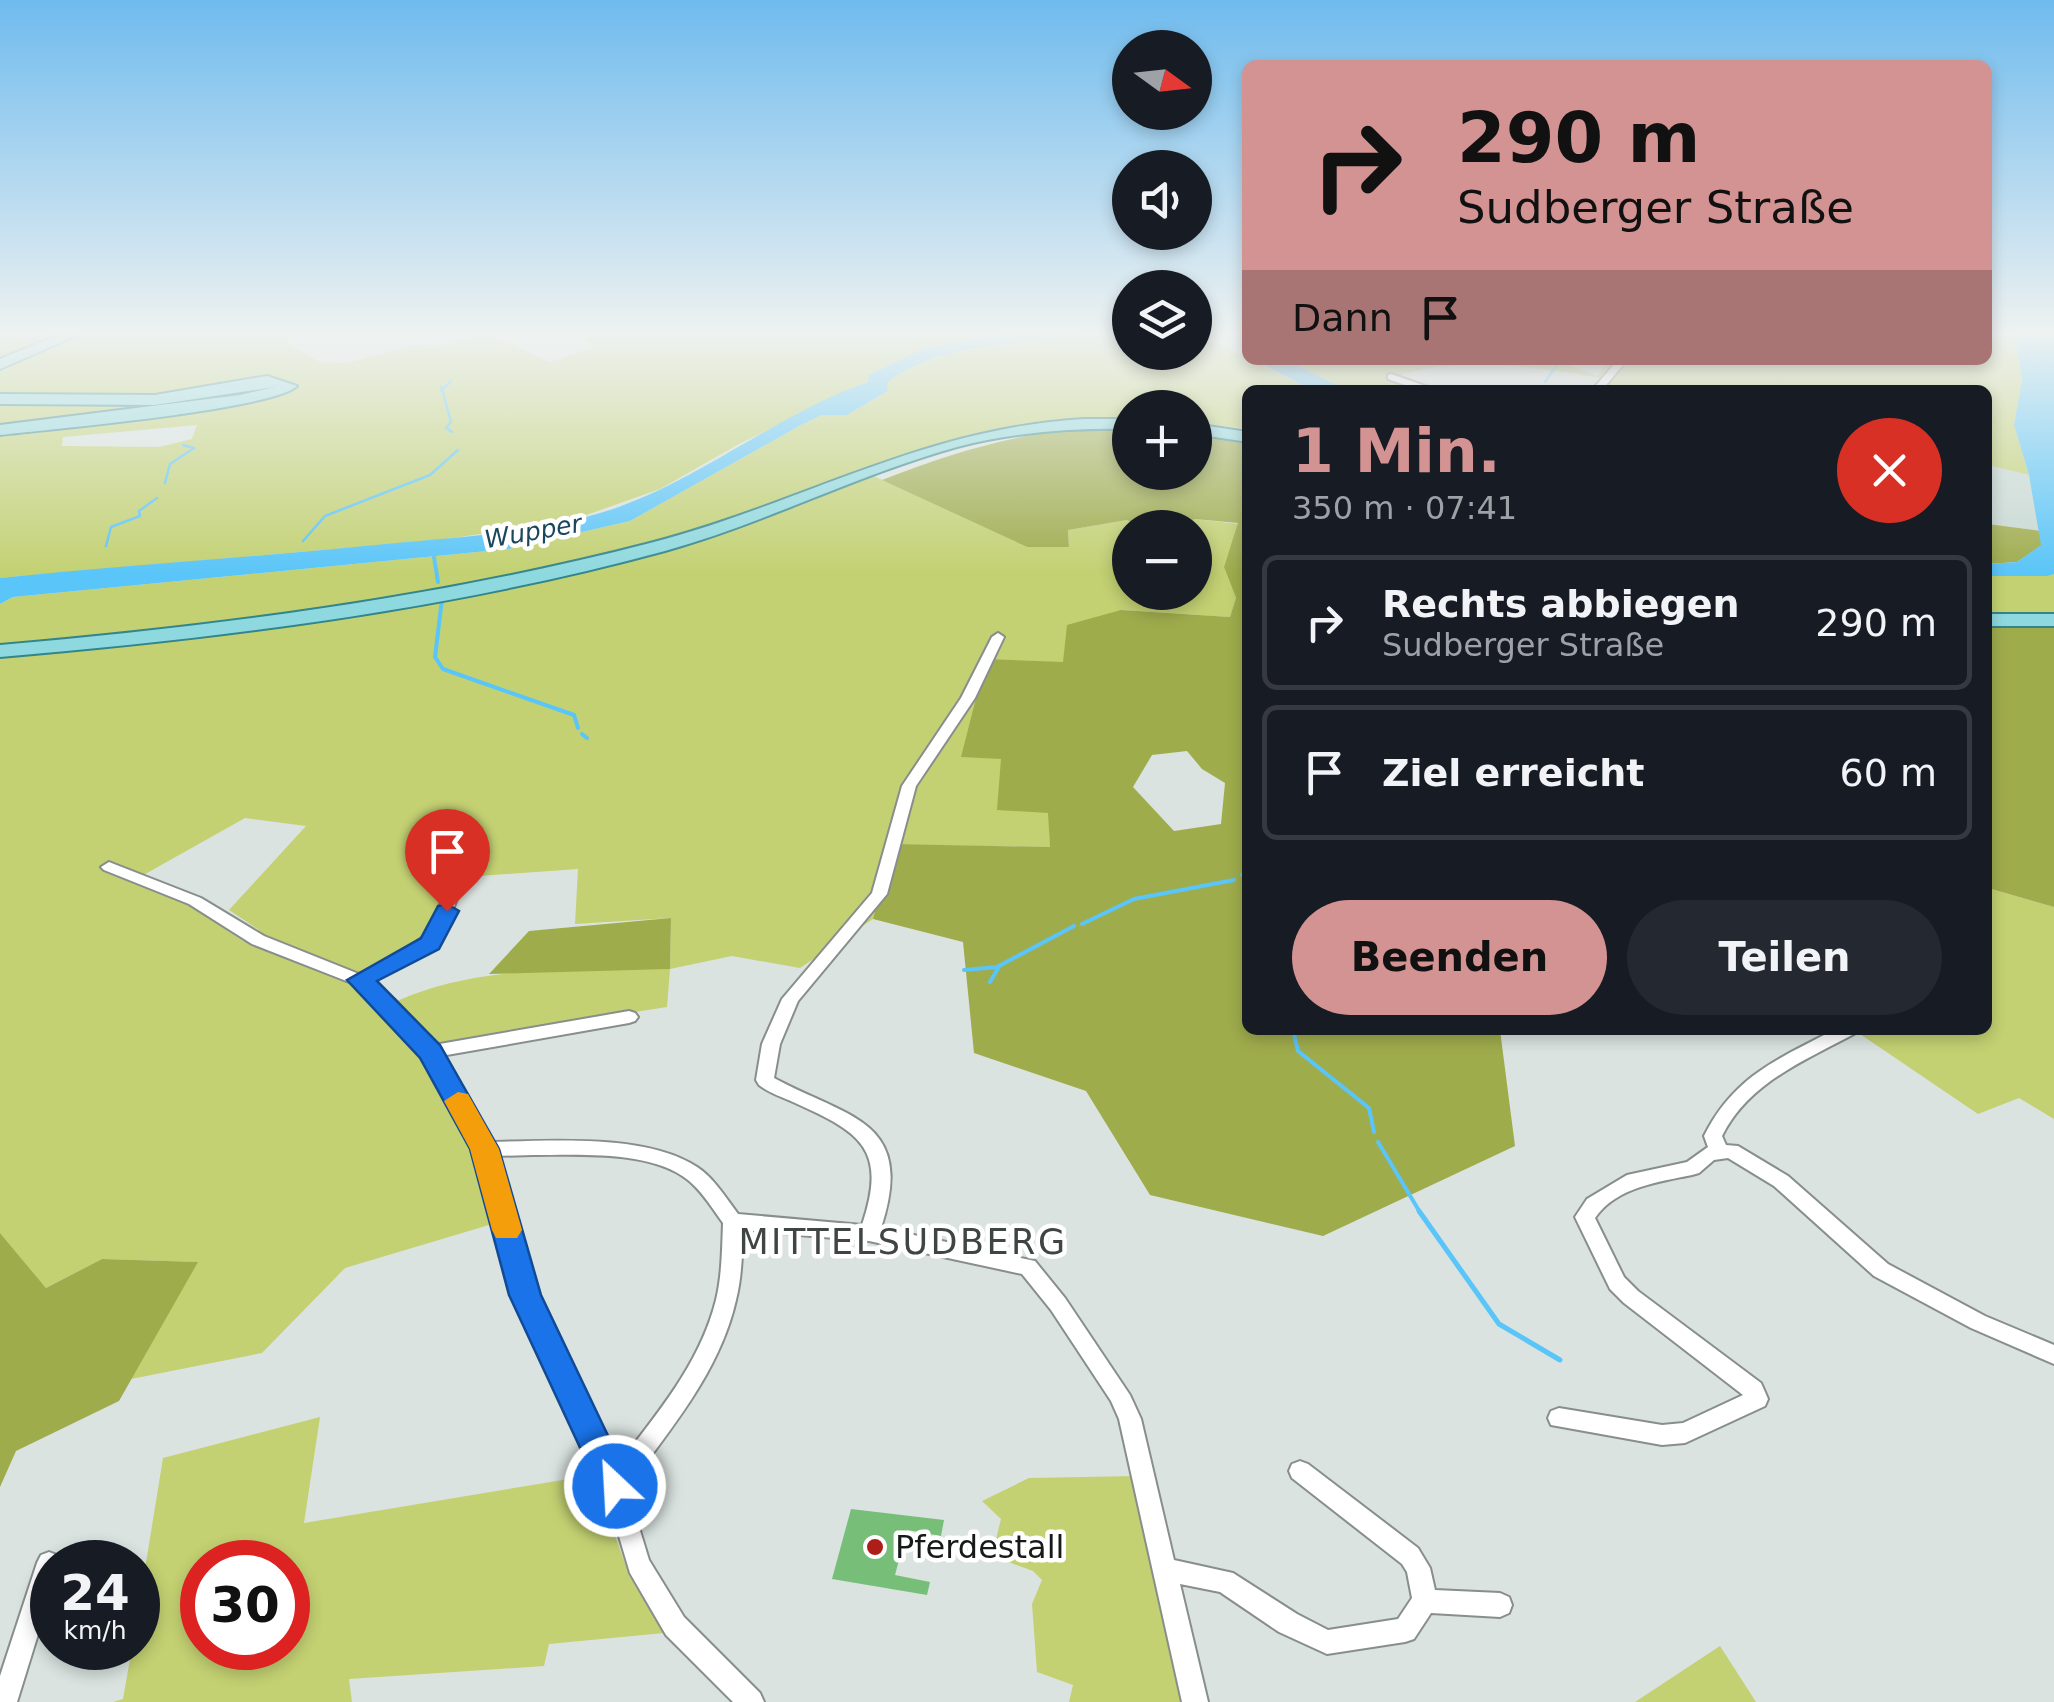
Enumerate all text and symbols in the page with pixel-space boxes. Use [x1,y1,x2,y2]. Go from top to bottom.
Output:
north arrow [1112,30,1212,130]
map controls [1112,30,1212,610]
text: 290 m [1457,97,1700,179]
icon: right [1292,100,1422,230]
button: sound [1112,150,1212,250]
text: Sudberger Straße [1457,181,1854,234]
button: layers [1112,270,1212,370]
icon: arrive [1413,290,1468,345]
text: Dann [1292,296,1393,340]
button: + [1112,390,1212,490]
text: 1 Min. [1292,416,1500,486]
button: close [1837,418,1942,523]
text: 350 m · 07:41 [1292,489,1517,527]
water label: Wupper [482,508,586,554]
button: − [1112,510,1212,610]
text: Rechts abbiegen [1382,582,1740,626]
icon: right [1297,595,1352,650]
text: 290 m [1815,601,1937,645]
text: Sudberger Straße [1382,626,1664,664]
icon: arrive [1297,745,1352,800]
text: Ziel erreicht [1382,751,1644,795]
text: 60 m [1840,751,1937,795]
pin [405,809,490,912]
icon: arrive [420,824,475,879]
button: Beenden [1292,900,1607,1015]
button: Teilen [1627,900,1942,1015]
district label: MITTELSUDBERG [738,1222,1068,1262]
position arrow [563,1434,667,1538]
place label: Pferdestall [895,1528,1064,1566]
marker: Pferdestall [864,1536,886,1558]
speed limit sign: 30 [180,1540,310,1670]
text: 24 [60,1564,130,1622]
text: km/h [63,1616,127,1645]

